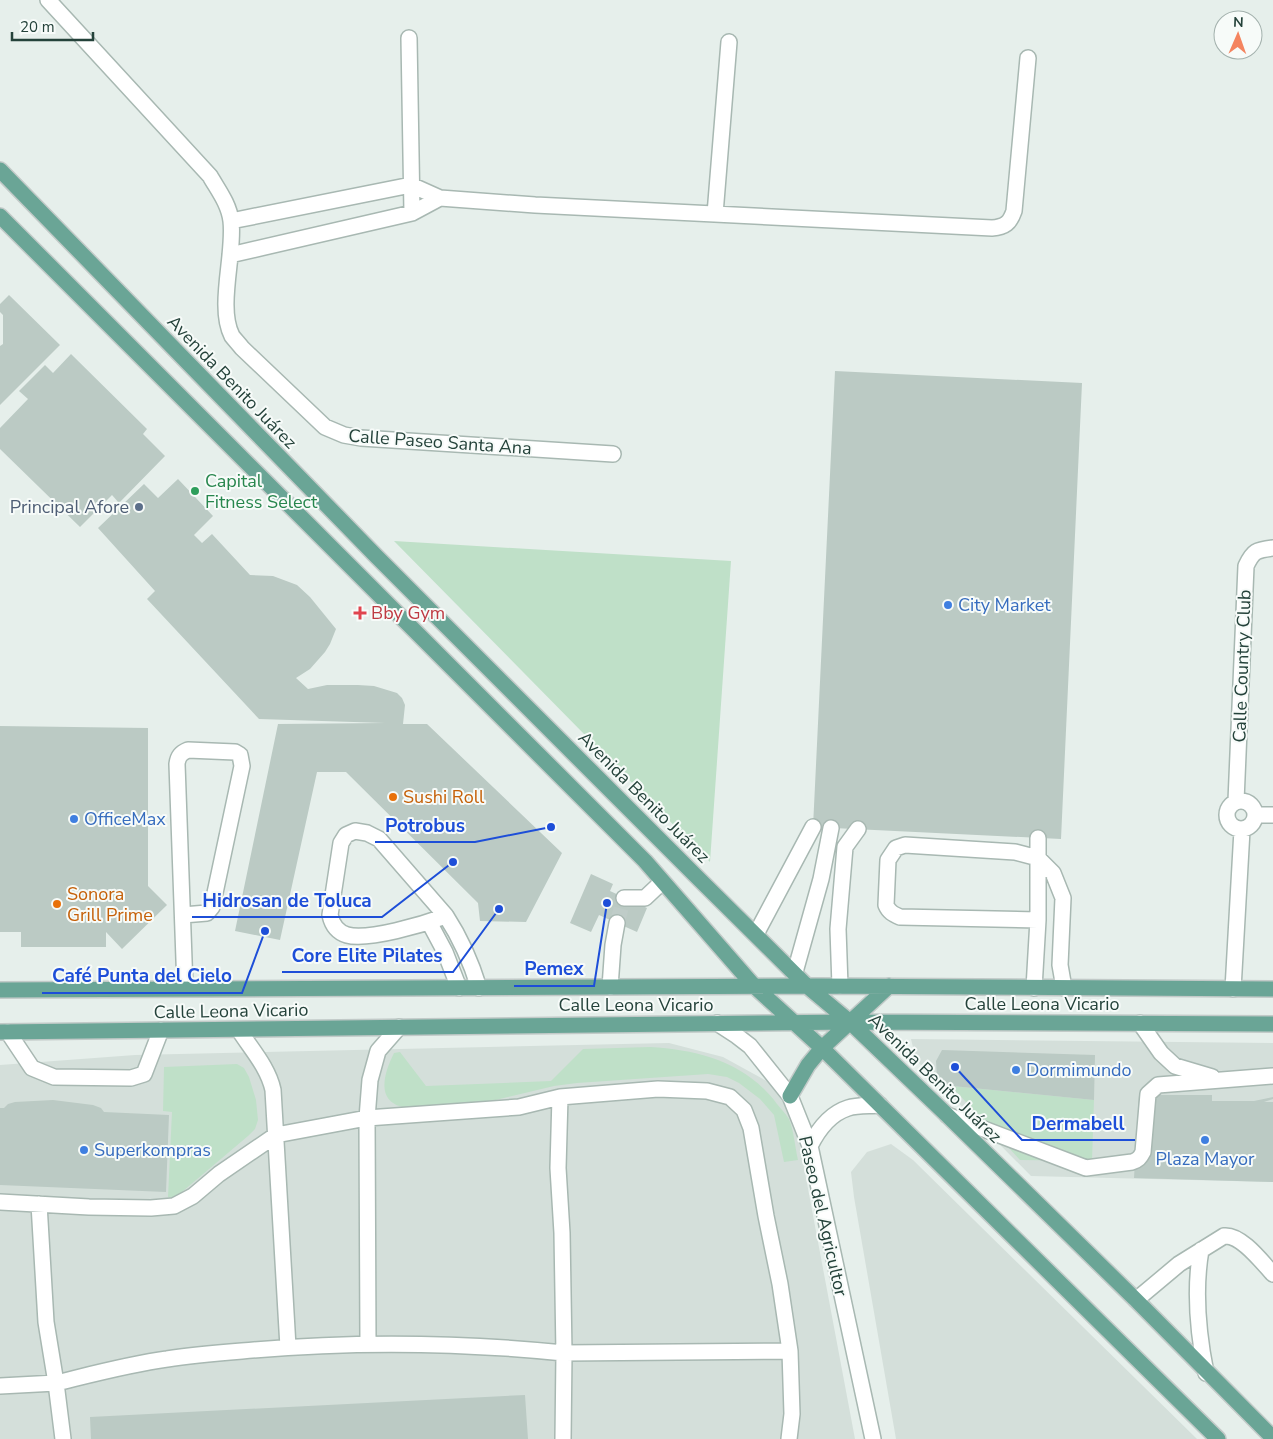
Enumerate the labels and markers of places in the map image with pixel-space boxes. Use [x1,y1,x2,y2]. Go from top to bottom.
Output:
place label: Capital Fitness Select [205,469,318,514]
marker: Capital Fitness Select [189,485,201,497]
place label: Principal Afore [10,495,129,519]
marker: Principal Afore [133,501,145,513]
place label: City Market [958,593,1051,617]
marker: City Market [942,599,954,611]
place label: Bby Gym [371,601,445,625]
marker: Bby Gym [353,606,367,620]
place label: Sushi Roll [403,785,485,809]
marker: Sushi Roll [387,791,399,803]
place label: OfficeMax [84,807,166,831]
callout: Potrobus [375,808,475,842]
marker: OfficeMax [68,813,80,825]
place label: Sonora Grill Prime [67,882,153,927]
callout: Hidrosan de Toluca [192,883,382,917]
marker: Sonora Grill Prime [51,898,63,910]
callout: Core Elite Pilates [282,938,453,972]
callout: Pemex [514,952,594,986]
callout: Café Punta del Cielo [42,959,242,993]
place label: Dormimundo [1026,1058,1132,1082]
marker: Dormimundo [1010,1064,1022,1076]
callout: Dermabell [1022,1106,1135,1140]
marker: Plaza Mayor [1199,1134,1211,1146]
place label: Superkompras [94,1138,211,1162]
marker: Superkompras [78,1144,90,1156]
place label: Plaza Mayor [1155,1147,1255,1171]

